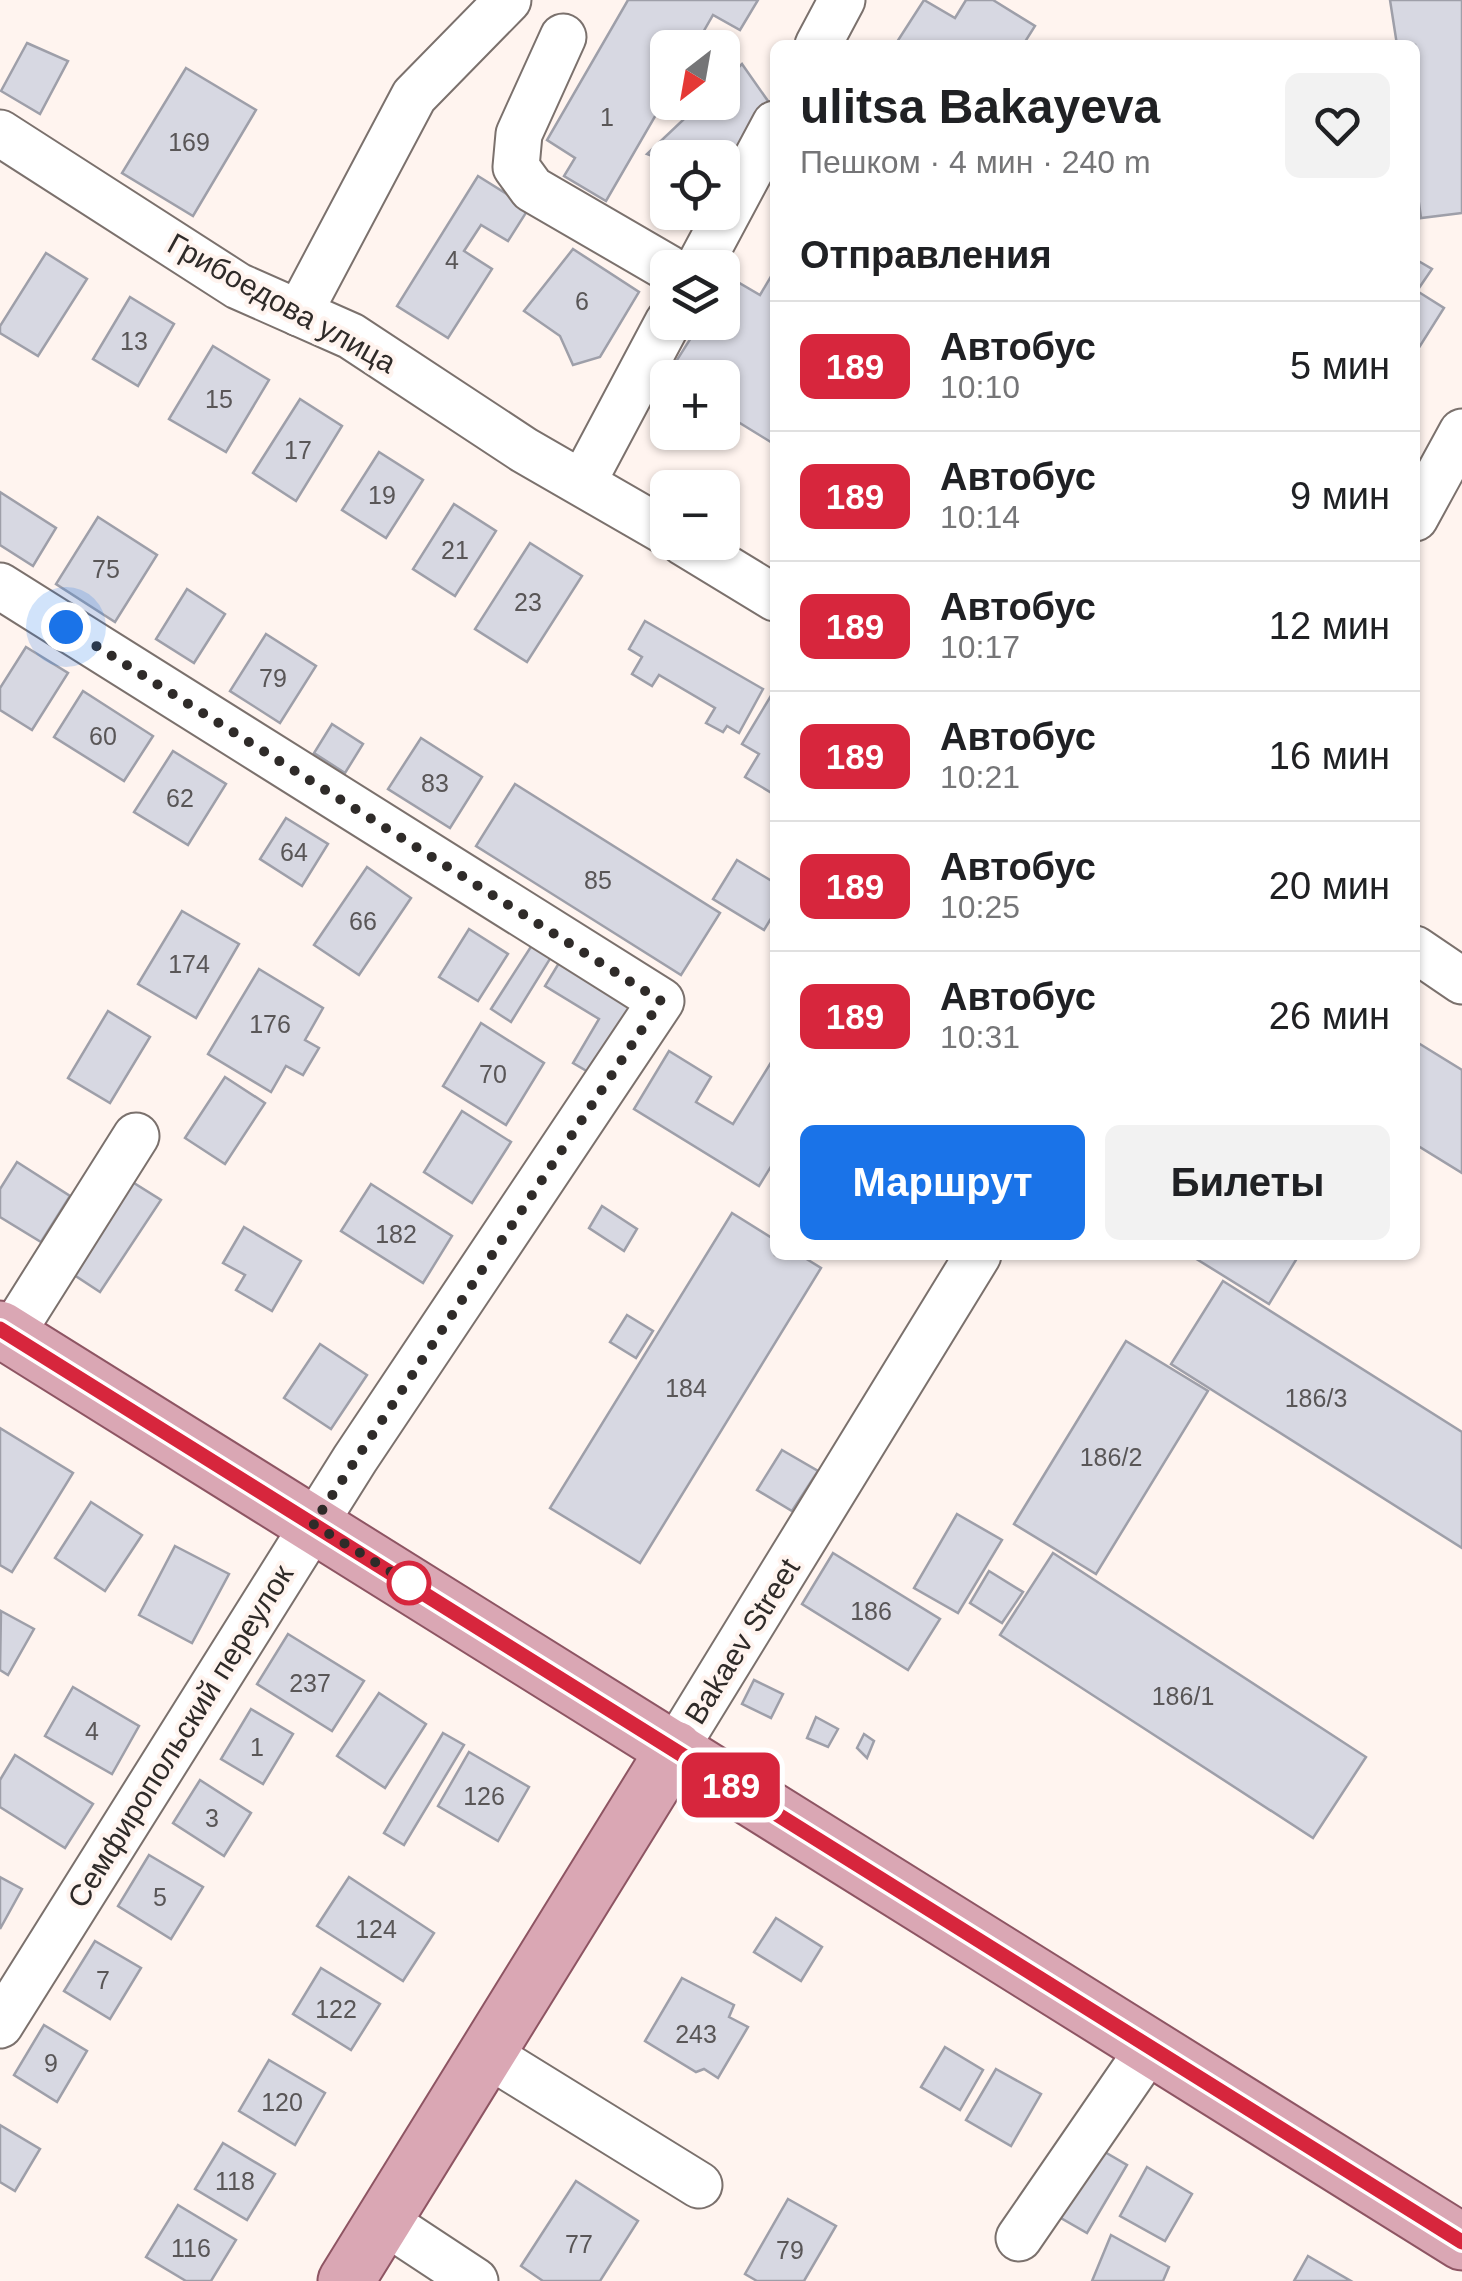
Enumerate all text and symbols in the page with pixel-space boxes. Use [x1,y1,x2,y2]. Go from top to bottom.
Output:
north arrow [650,30,740,120]
map controls [650,30,740,560]
button: heart [1285,73,1390,178]
text: ulitsa Bakayeva [800,80,1160,133]
house number: 1 [600,103,614,131]
house number: 169 [168,128,210,156]
button: locate [650,140,740,230]
text: Пешком · 4 мин · 240 m [800,144,1151,180]
street label: Грибоедова улица [162,227,402,379]
text: Отправления [800,234,1052,276]
house number: 4 [445,246,459,274]
button: layers [650,250,740,340]
house number: 6 [575,287,589,315]
text: Автобус [940,326,1096,368]
house number: 13 [120,327,148,355]
text: 5 мин [1290,345,1390,387]
text: 189 [826,347,884,386]
button: + [650,360,740,450]
text: 10:10 [940,369,1020,405]
house number: 15 [205,385,233,413]
house number: 17 [284,436,312,464]
text: Автобус [940,456,1096,498]
button: − [650,470,740,560]
text: 9 мин [1290,475,1390,517]
text: 189 [826,477,884,516]
house number: 19 [368,481,396,509]
text: 10:14 [940,499,1020,535]
house number: 21 [441,536,469,564]
house number: 75 [92,555,120,583]
text: Автобус [940,586,1096,628]
house number: 23 [514,588,542,616]
your location [41,602,91,652]
text: 12 мин [1269,605,1390,647]
text: 189 [826,607,884,646]
text: 10:17 [940,629,1020,665]
house number: 79 [259,664,287,692]
text: Автобус [940,716,1096,758]
house number: 60 [89,722,117,750]
text: 16 мин [1269,735,1390,777]
text: 189 [826,737,884,776]
text: 10:21 [940,759,1020,795]
house number: 83 [421,769,449,797]
house number: 62 [166,784,194,812]
house number: 64 [280,838,308,866]
text: Автобус [940,846,1096,888]
text: 20 мин [1269,865,1390,907]
house number: 85 [584,866,612,894]
text: 189 [826,867,884,906]
text: 10:25 [940,889,1020,925]
house number: 66 [349,907,377,935]
house number: 174 [168,950,210,978]
text: Автобус [940,976,1096,1018]
text: 26 мин [1269,995,1390,1037]
text: 189 [826,997,884,1036]
house number: 176 [249,1010,291,1038]
text: 10:31 [940,1019,1020,1055]
house number: 70 [479,1060,507,1088]
button: Маршрут [800,1125,1085,1240]
button: Билеты [1105,1125,1390,1240]
house number: 182 [375,1220,417,1248]
house number: 184 [665,1374,707,1402]
house number: 186/3 [1285,1384,1347,1412]
house number: 186/2 [1080,1443,1142,1471]
street label: Bakaev Street [678,1552,806,1730]
street label: Семфиропольский переулок [61,1558,300,1913]
unlabelled marker [388,1562,430,1604]
house number: 186 [850,1597,892,1625]
house number: 237 [289,1669,331,1697]
house number: 186/1 [1152,1682,1214,1710]
house number: 4 [85,1717,99,1745]
house number: 1 [250,1733,264,1761]
line badge: 189 [674,1752,788,1818]
text: 189 [702,1766,760,1805]
house number: 126 [463,1782,505,1810]
house number: 3 [205,1804,219,1832]
house number: 5 [153,1883,167,1911]
house number: 124 [355,1915,397,1943]
house number: 7 [96,1966,110,1994]
house number: 122 [315,1995,357,2023]
house number: 243 [675,2020,717,2048]
house number: 9 [44,2049,58,2077]
house number: 120 [261,2088,303,2116]
house number: 118 [215,2167,255,2195]
house number: 77 [565,2230,593,2258]
house number: 116 [171,2234,211,2262]
house number: 79 [776,2236,804,2264]

